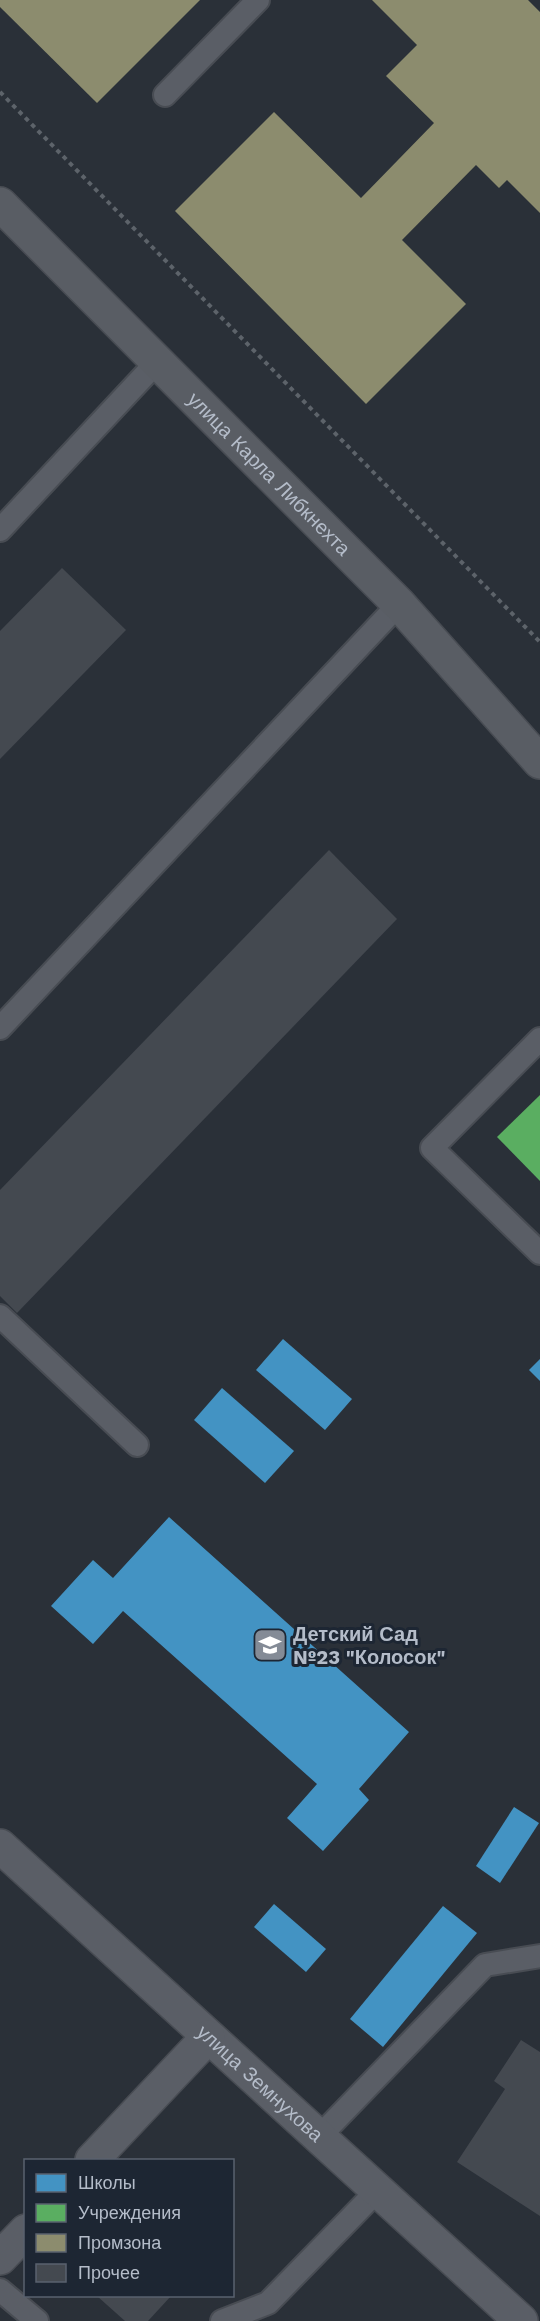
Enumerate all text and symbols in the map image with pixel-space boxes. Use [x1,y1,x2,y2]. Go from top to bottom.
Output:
street label: улица Карла Либкнехта [183,387,356,561]
place label: Детский Сад №23 "Колосок" [293,1622,445,1669]
school or university icon: Детский Сад №23 "Колосок" [252,1627,288,1663]
street label: улица Земнухова [192,2020,329,2147]
legend [24,2159,234,2297]
text: Школы [78,2172,136,2193]
text: Учреждения [78,2202,181,2223]
text: Промзона [78,2232,162,2253]
text: Прочее [78,2262,140,2283]

